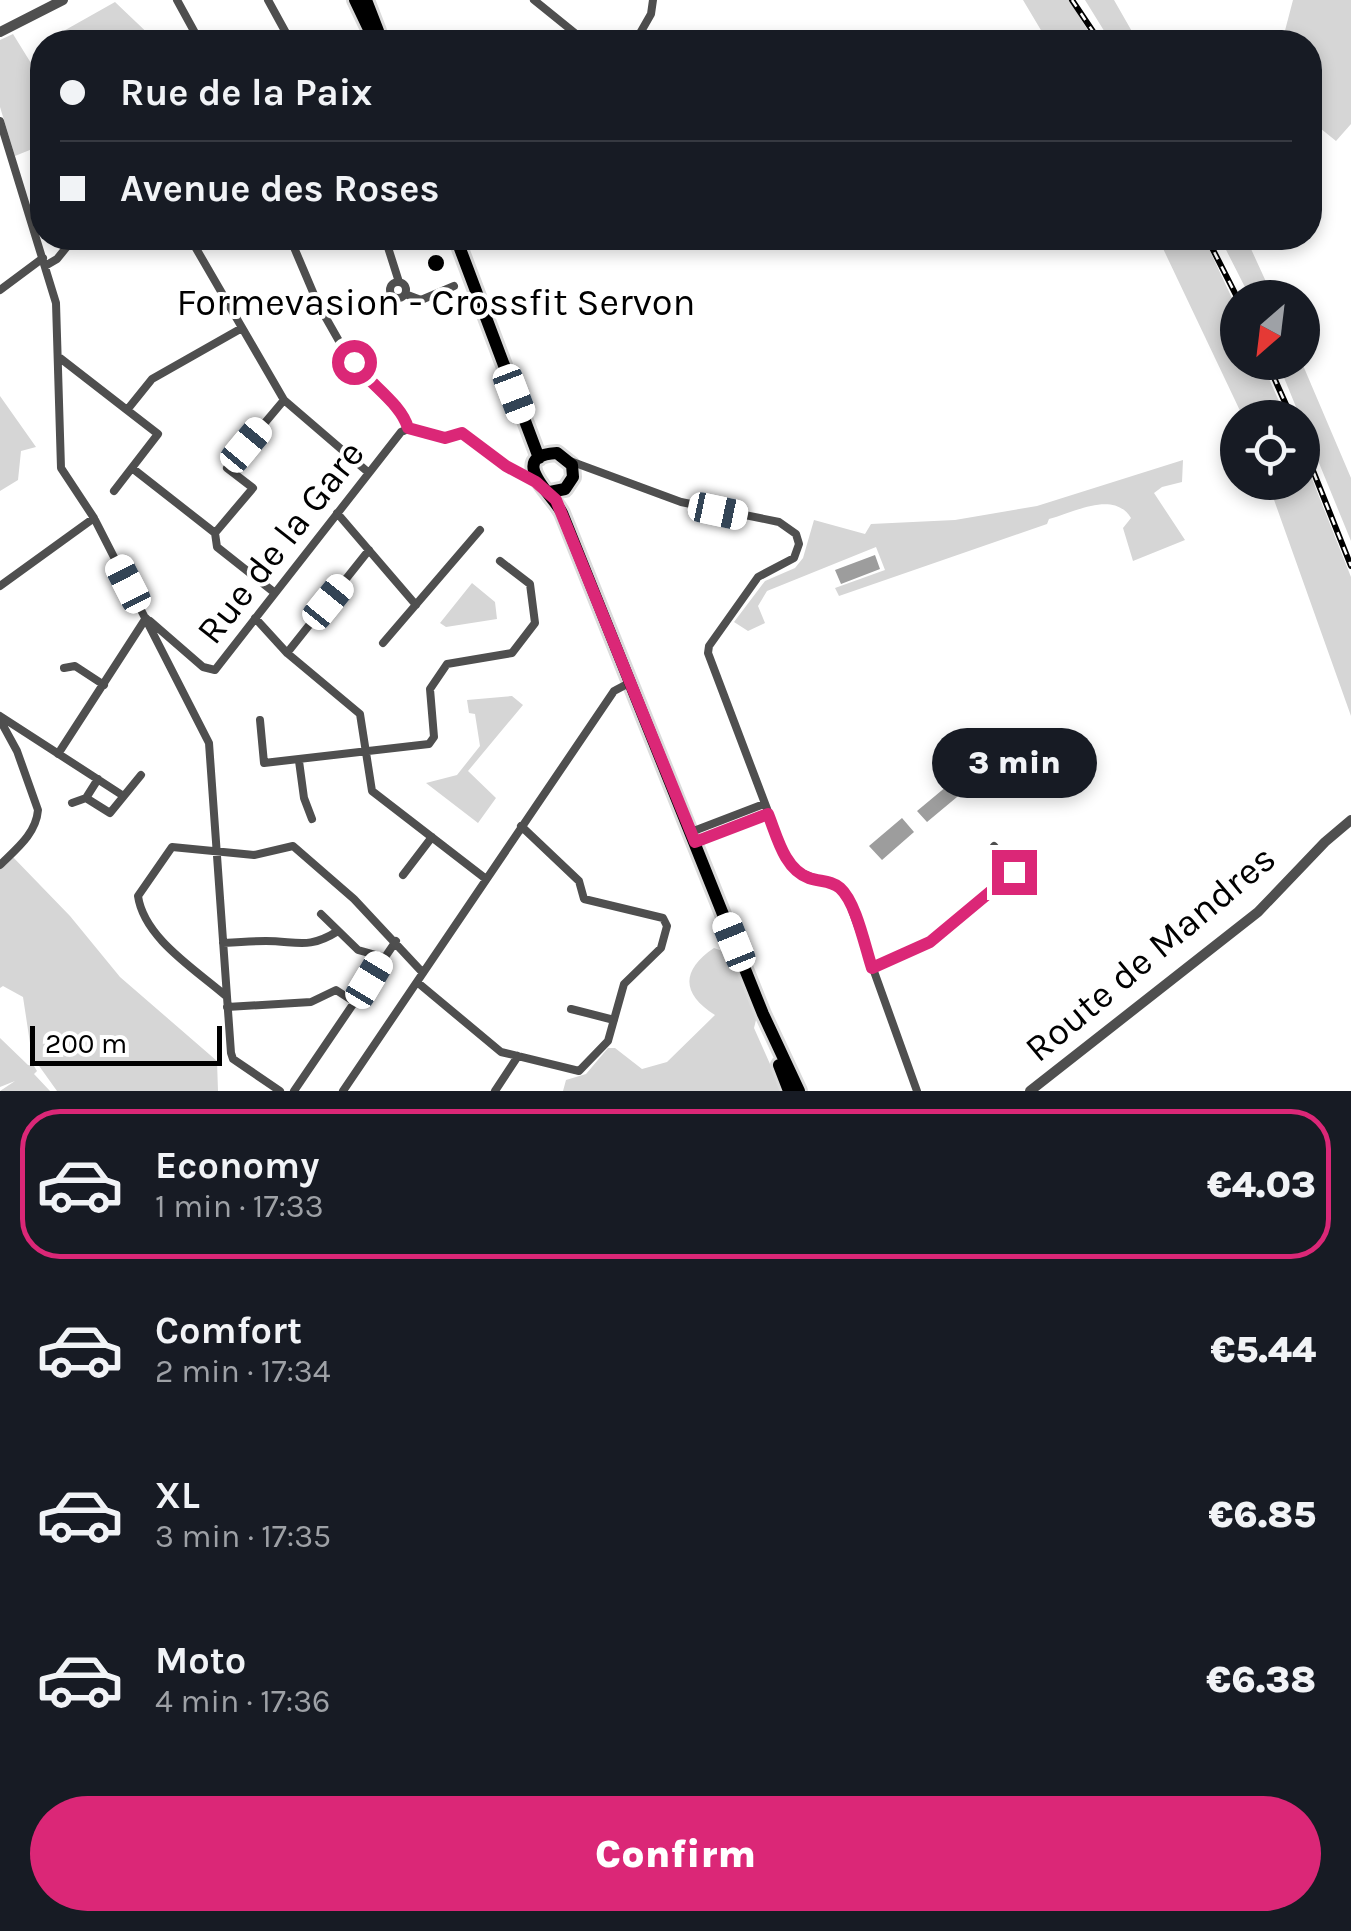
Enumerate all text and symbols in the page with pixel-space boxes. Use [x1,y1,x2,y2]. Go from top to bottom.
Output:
text: Rue de la Paix [120,70,372,115]
text: Avenue des Roses [120,166,439,211]
marker: Formevasion - Crossfit Servon [425,252,447,274]
place label: Formevasion - Crossfit Servon [176,280,696,325]
north arrow [1220,280,1320,380]
map controls [1220,280,1320,500]
route start [332,340,377,385]
car [489,361,539,427]
button: locate [1220,400,1320,500]
car [215,412,277,478]
street label: Rue de la Gare [187,432,374,653]
car [686,490,750,532]
car [101,550,155,618]
car [297,569,359,635]
callout: 3 min [932,727,1096,797]
text: 3 min [968,744,1061,781]
street label: Route de Mandres [1016,836,1285,1071]
route end [992,850,1037,895]
car [709,909,759,975]
car [341,947,397,1013]
scale bar [30,1021,222,1066]
text: 200 m [45,1027,127,1060]
icon: car [35,1139,125,1229]
text: Economy [155,1143,319,1188]
text: €4.03 [1207,1162,1316,1207]
text: 1 min · 17:33 [155,1188,324,1225]
icon: car [35,1304,125,1394]
text: Comfort [155,1308,302,1353]
text: €5.44 [1211,1327,1316,1372]
text: 2 min · 17:34 [155,1353,331,1390]
icon: car [35,1469,125,1559]
text: XL [155,1473,200,1518]
text: €6.85 [1208,1492,1316,1537]
text: 3 min · 17:35 [155,1518,331,1555]
icon: car [35,1634,125,1724]
text: Moto [155,1638,246,1683]
text: €6.38 [1206,1657,1316,1702]
text: 4 min · 17:36 [155,1683,330,1720]
button: Confirm [30,1796,1321,1911]

